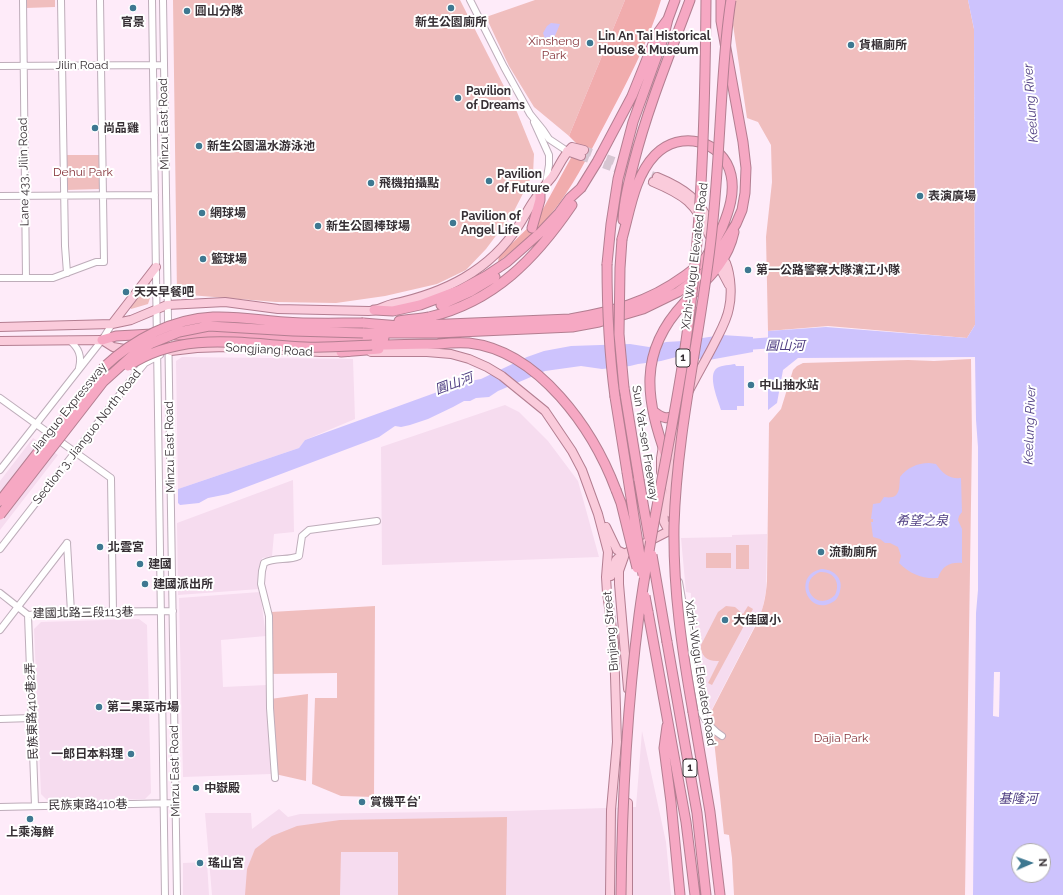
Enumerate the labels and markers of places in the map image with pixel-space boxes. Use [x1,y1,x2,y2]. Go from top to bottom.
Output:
marker: 官景 [128,3,138,13]
marker: 新生公園廁所 [446,3,456,13]
place label: 圓山分隊 [195,4,243,18]
marker: 圓山分隊 [182,6,192,16]
place label: 官景 [121,15,145,29]
place label: 新生公園廁所 [415,15,487,29]
place label: Lin An Tai Historical House & Museum [598,29,710,57]
marker: Lin An Tai Historical House & Museum [585,38,595,48]
place label: 貨櫃廁所 [859,38,907,52]
marker: 貨櫃廁所 [846,40,856,50]
place label: Pavilion of Dreams [466,84,525,112]
marker: Pavilion of Dreams [453,93,463,103]
place label: 尚品雞 [103,121,139,135]
marker: 尚品雞 [90,123,100,133]
place label: 新生公園溫水游泳池 [207,139,315,153]
marker: 新生公園溫水游泳池 [194,141,204,151]
place label: Pavilion of Future [497,167,549,195]
place label: 飛機拍攝點 [379,176,439,190]
marker: Pavilion of Future [484,176,494,186]
marker: 飛機拍攝點 [366,178,376,188]
place label: 表演廣場 [928,189,976,203]
marker: 表演廣場 [915,191,925,201]
place label: 網球場 [210,206,246,220]
marker: 網球場 [197,208,207,218]
place label: Pavilion of Angel Life [461,209,521,237]
marker: Pavilion of Angel Life [448,218,458,228]
place label: 新生公園棒球場 [326,219,410,233]
marker: 新生公園棒球場 [313,221,323,231]
place label: 籃球場 [211,252,247,266]
marker: 籃球場 [198,254,208,264]
place label: 第一公路警察大隊濱江小隊 [756,263,900,277]
marker: 第一公路警察大隊濱江小隊 [743,265,753,275]
place label: 天天早餐吧 [134,285,194,299]
marker: 天天早餐吧 [121,287,131,297]
place label: 中山抽水站 [759,378,819,392]
marker: 中山抽水站 [746,380,756,390]
place label: 北雲宮 [108,540,144,554]
marker: 北雲宮 [95,542,105,552]
place label: 流動廁所 [829,545,877,559]
marker: 流動廁所 [816,547,826,557]
place label: 建國 [148,557,172,571]
marker: 建國 [135,559,145,569]
place label: 建國派出所 [153,577,213,591]
marker: 建國派出所 [140,579,150,589]
place label: 大佳國小 [733,613,781,627]
marker: 大佳國小 [720,615,730,625]
place label: 第二果菜市場 [107,700,179,714]
marker: 第二果菜市場 [94,702,104,712]
place label: 一郎日本料理 [51,747,123,761]
marker: 一郎日本料理 [126,749,136,759]
place label: 中嶽殿 [204,781,240,795]
marker: 中嶽殿 [191,783,201,793]
place label: 賞機平台ˊ [370,795,421,809]
marker: 賞機平台ˊ [357,797,367,807]
marker: 上乘海鮮 [25,814,35,824]
place label: 上乘海鮮 [6,825,54,839]
place label: 瑤山宮 [208,856,244,870]
marker: 瑤山宮 [195,858,205,868]

